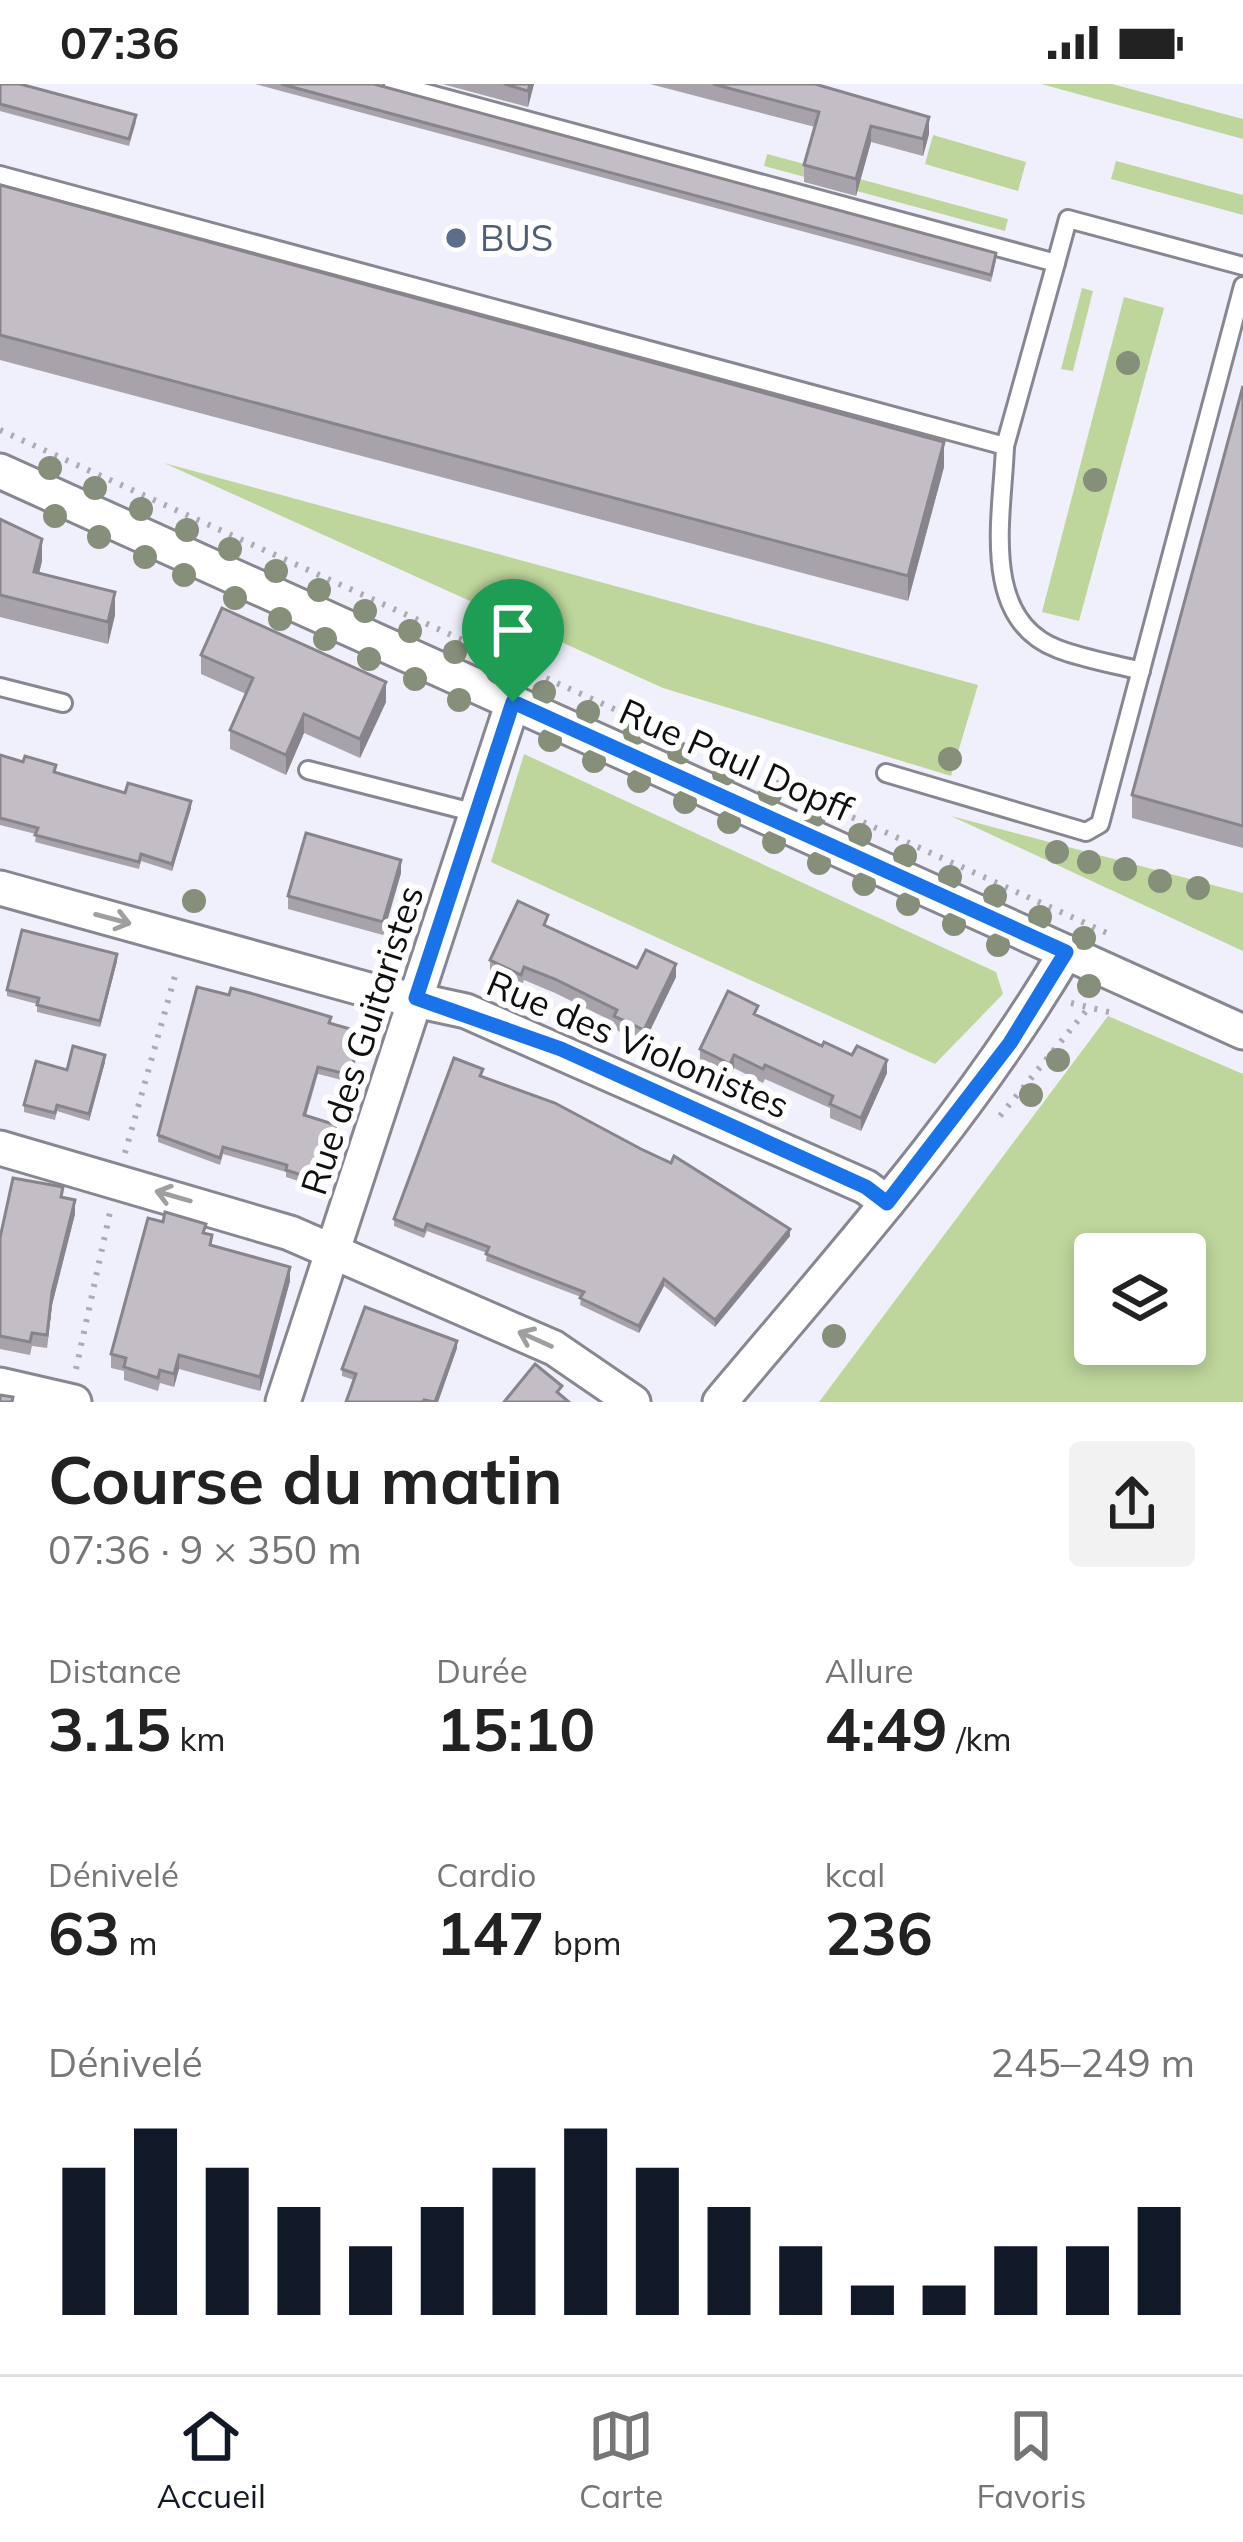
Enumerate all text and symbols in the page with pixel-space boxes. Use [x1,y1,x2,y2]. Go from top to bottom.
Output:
text: 07:36 [60,14,179,70]
place label: BUS [480,215,553,260]
marker: BUS [443,225,469,251]
pin [462,579,564,702]
icon: arrive [480,597,546,663]
street label: Rue Paul Dopff [613,688,860,831]
street label: Rue des Guitaristes [290,880,433,1200]
one-way arrow [93,909,131,931]
street label: Rue des Violonistes [480,960,796,1127]
one-way arrow [154,1183,192,1205]
map controls [1074,1233,1206,1365]
button: layers [1074,1233,1206,1365]
one-way arrow [517,1327,553,1349]
text: Course du matin [48,1438,563,1521]
button: share [1069,1441,1195,1567]
text: 07:36 · 9 × 350 m [48,1525,362,1574]
text: Distance [48,1650,181,1691]
text: Durée [436,1650,528,1691]
text: Allure [825,1650,913,1691]
text: 3.15 [48,1691,171,1766]
text: 15:10 [436,1691,595,1766]
text: 4:49 [825,1691,948,1766]
text: km [171,1718,225,1759]
text: /km [948,1718,1011,1759]
text: Dénivelé [48,1854,179,1895]
text: Cardio [436,1854,536,1895]
text: kcal [825,1854,885,1895]
text: 63 [48,1895,120,1970]
text: 147 [436,1895,544,1970]
text: 236 [825,1895,933,1970]
text: m [120,1922,158,1963]
text: bpm [544,1922,622,1963]
text: Dénivelé [48,2038,203,2087]
text: 245–249 m [990,2038,1195,2087]
tab: Accueil [157,2403,266,2516]
tab: Carte [579,2403,663,2516]
tab: Favoris [976,2403,1086,2516]

